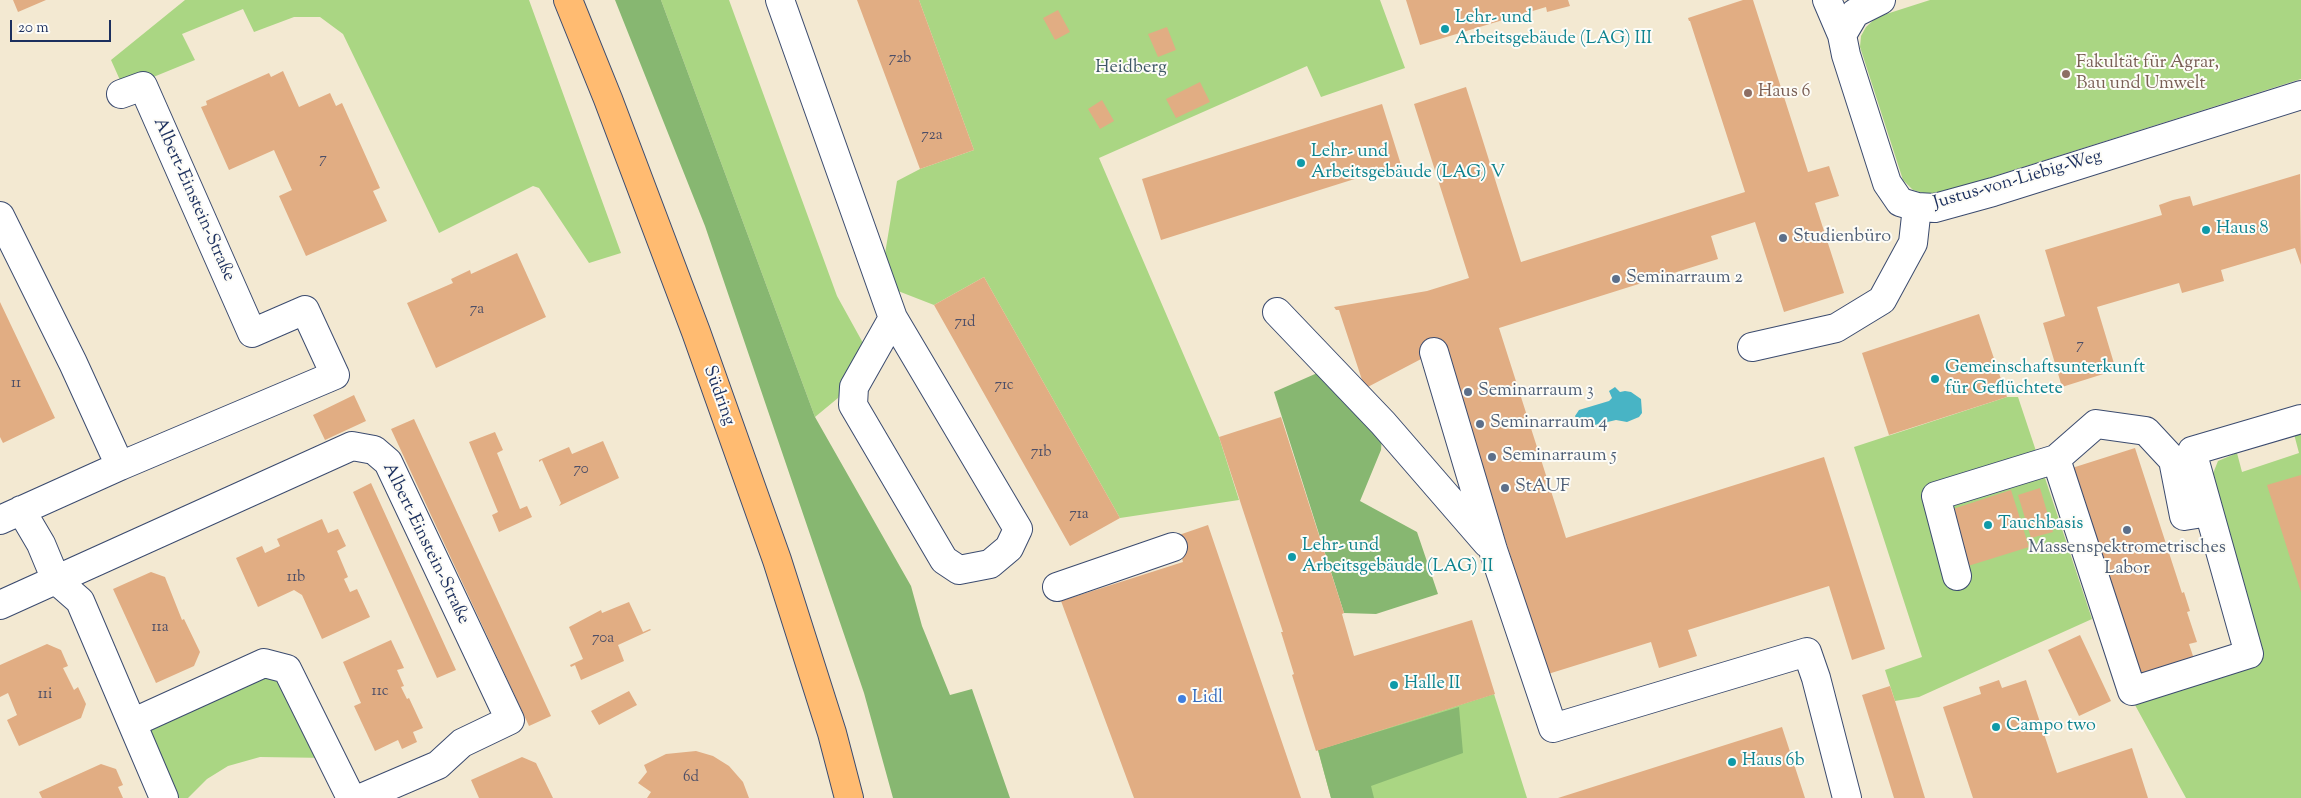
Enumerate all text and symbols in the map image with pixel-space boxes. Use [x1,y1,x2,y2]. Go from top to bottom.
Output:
place label: Lehr- und Arbeitsgebäude (LAG) III [1455,8,1652,50]
scale bar [12,10,114,42]
text: 20 m [18,18,49,39]
marker: Lehr- und Arbeitsgebäude (LAG) III [1439,23,1451,35]
house number: 72b [889,50,911,68]
place label: Fakultät für Agrar, Bau und Umwelt [2076,53,2219,96]
park label: Heidberg [1095,58,1167,80]
marker: Fakultät für Agrar, Bau und Umwelt [2060,68,2072,80]
place label: Haus 6 [1758,82,1811,104]
marker: Haus 6 [1742,87,1754,99]
street label: Albert-Einstein-Straße [147,115,239,285]
house number: 72a [921,127,943,145]
place label: Lehr- und Arbeitsgebäude (LAG) V [1311,142,1505,184]
street label: Justus-von-Liebig-Weg [1931,147,2105,215]
house number: 7 [319,151,327,169]
marker: Lehr- und Arbeitsgebäude (LAG) V [1295,157,1307,169]
place label: Haus 8 [2216,219,2269,241]
marker: Haus 8 [2200,224,2212,236]
place label: Studienbüro [1793,227,1891,249]
marker: Studienbüro [1777,232,1789,244]
place label: Seminarraum 2 [1626,268,1743,290]
marker: Seminarraum 2 [1610,273,1622,285]
house number: 7a [470,301,484,319]
house number: 71d [955,314,975,332]
house number: 7 [2076,337,2084,355]
place label: Gemeinschaftsunterkunft für Geflüchtete [1945,358,2145,400]
street label: Südring [697,363,739,429]
marker: Gemeinschaftsunterkunft für Geflüchtete [1929,373,1941,385]
house number: 11 [11,375,21,393]
house number: 71c [994,377,1014,395]
place label: Seminarraum 3 [1478,381,1594,403]
marker: Seminarraum 3 [1462,386,1474,398]
place label: Seminarraum 4 [1490,413,1608,435]
marker: Seminarraum 4 [1474,418,1486,430]
house number: 71b [1031,444,1051,462]
place label: Seminarraum 5 [1502,446,1617,468]
marker: Seminarraum 5 [1486,451,1498,463]
street label: Albert-Einstein-Straße [377,460,473,628]
house number: 70 [573,461,589,479]
place label: StAUF [1515,477,1570,499]
marker: StAUF [1499,482,1511,494]
house number: 71a [1069,506,1089,524]
place label: Tauchbasis [1998,514,2083,536]
marker: Tauchbasis [1982,519,1994,531]
marker: Massenspektrometrisches Labor [2121,524,2133,536]
place label: Lehr- und Arbeitsgebäude (LAG) II [1302,536,1493,578]
place label: Massenspektrometrisches Labor [2028,538,2226,580]
marker: Lehr- und Arbeitsgebäude (LAG) II [1286,551,1298,563]
house number: 11b [287,569,305,587]
house number: 11a [151,619,169,637]
house number: 70a [592,630,614,648]
place label: Halle II [1404,674,1460,696]
marker: Halle II [1388,679,1400,691]
house number: 11c [372,683,388,701]
house number: 11i [38,686,52,704]
place label: Lidl [1192,688,1223,710]
marker: Lidl [1176,693,1188,705]
place label: Campo two [2006,716,2096,738]
marker: Campo two [1990,721,2002,733]
place label: Haus 6b [1742,751,1805,773]
marker: Haus 6b [1726,756,1738,768]
house number: 6d [683,769,699,787]

